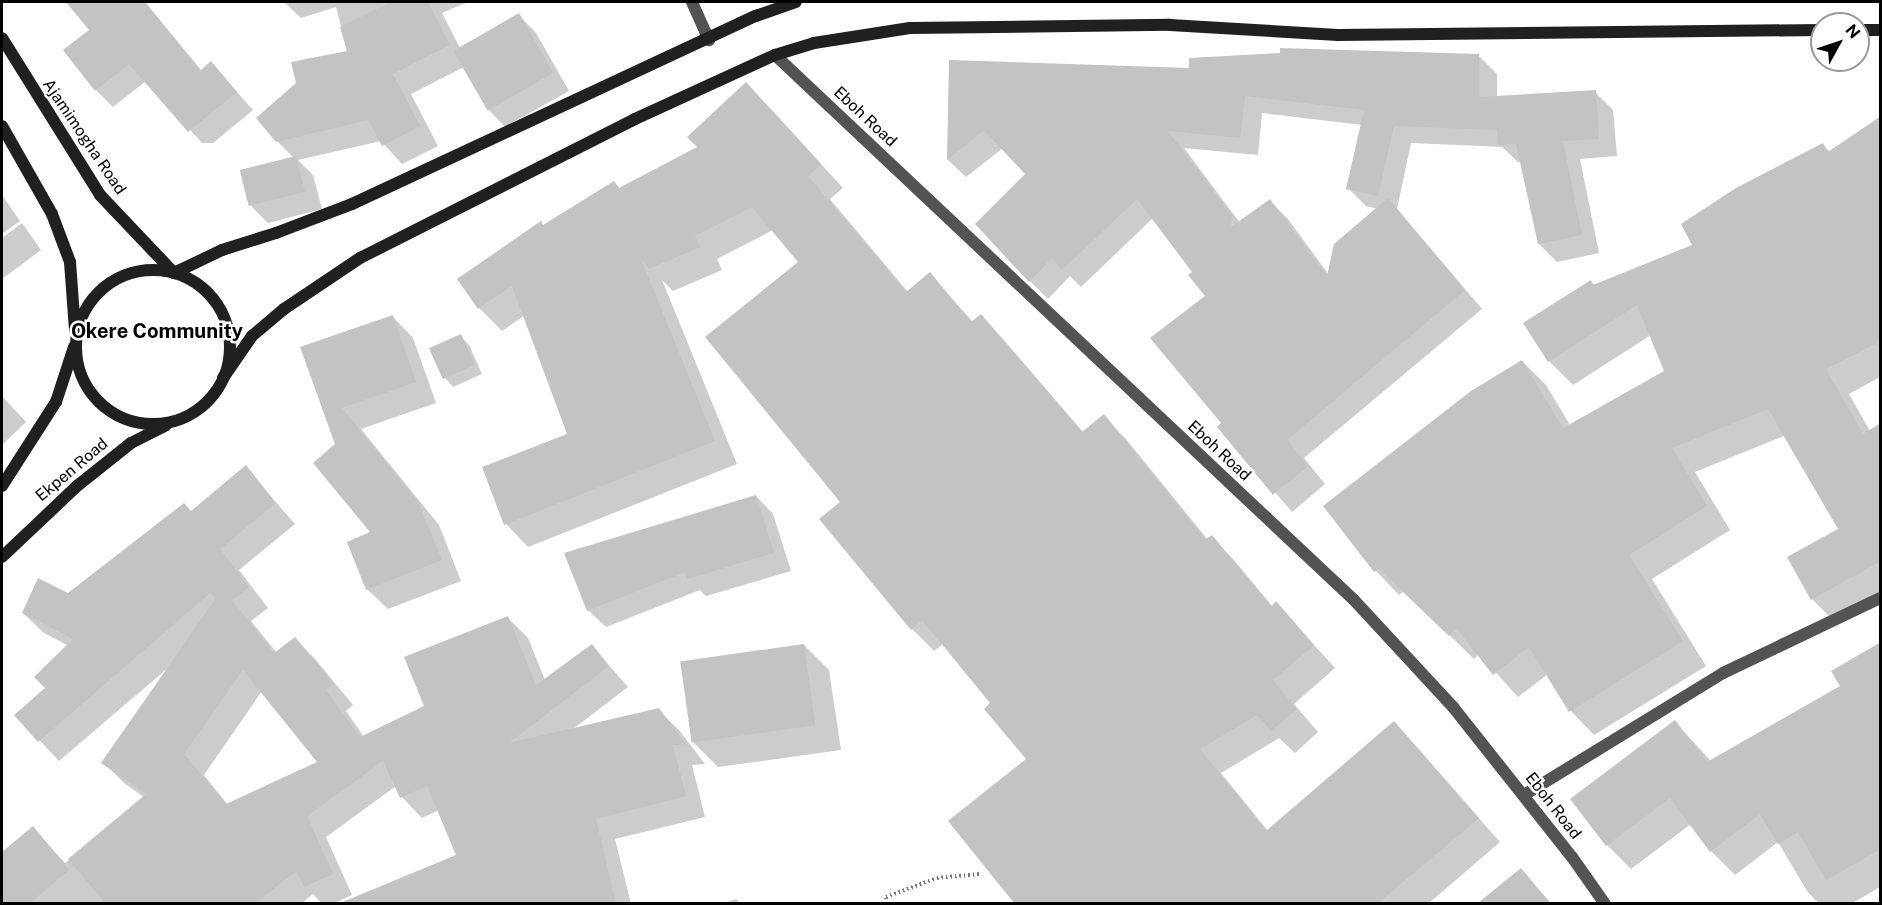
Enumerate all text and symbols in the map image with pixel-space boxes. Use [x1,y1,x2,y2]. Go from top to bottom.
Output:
north arrow [1810,12,1870,72]
text: N [1841,20,1864,42]
street label: Ajamimogha Road [38,76,130,198]
street label: Eboh Road [829,83,901,151]
district label: Okere Community [71,319,243,343]
street label: Eboh Road [1183,417,1255,485]
street label: Ekpen Road [32,434,112,506]
street label: Eboh Road [1521,769,1585,843]

